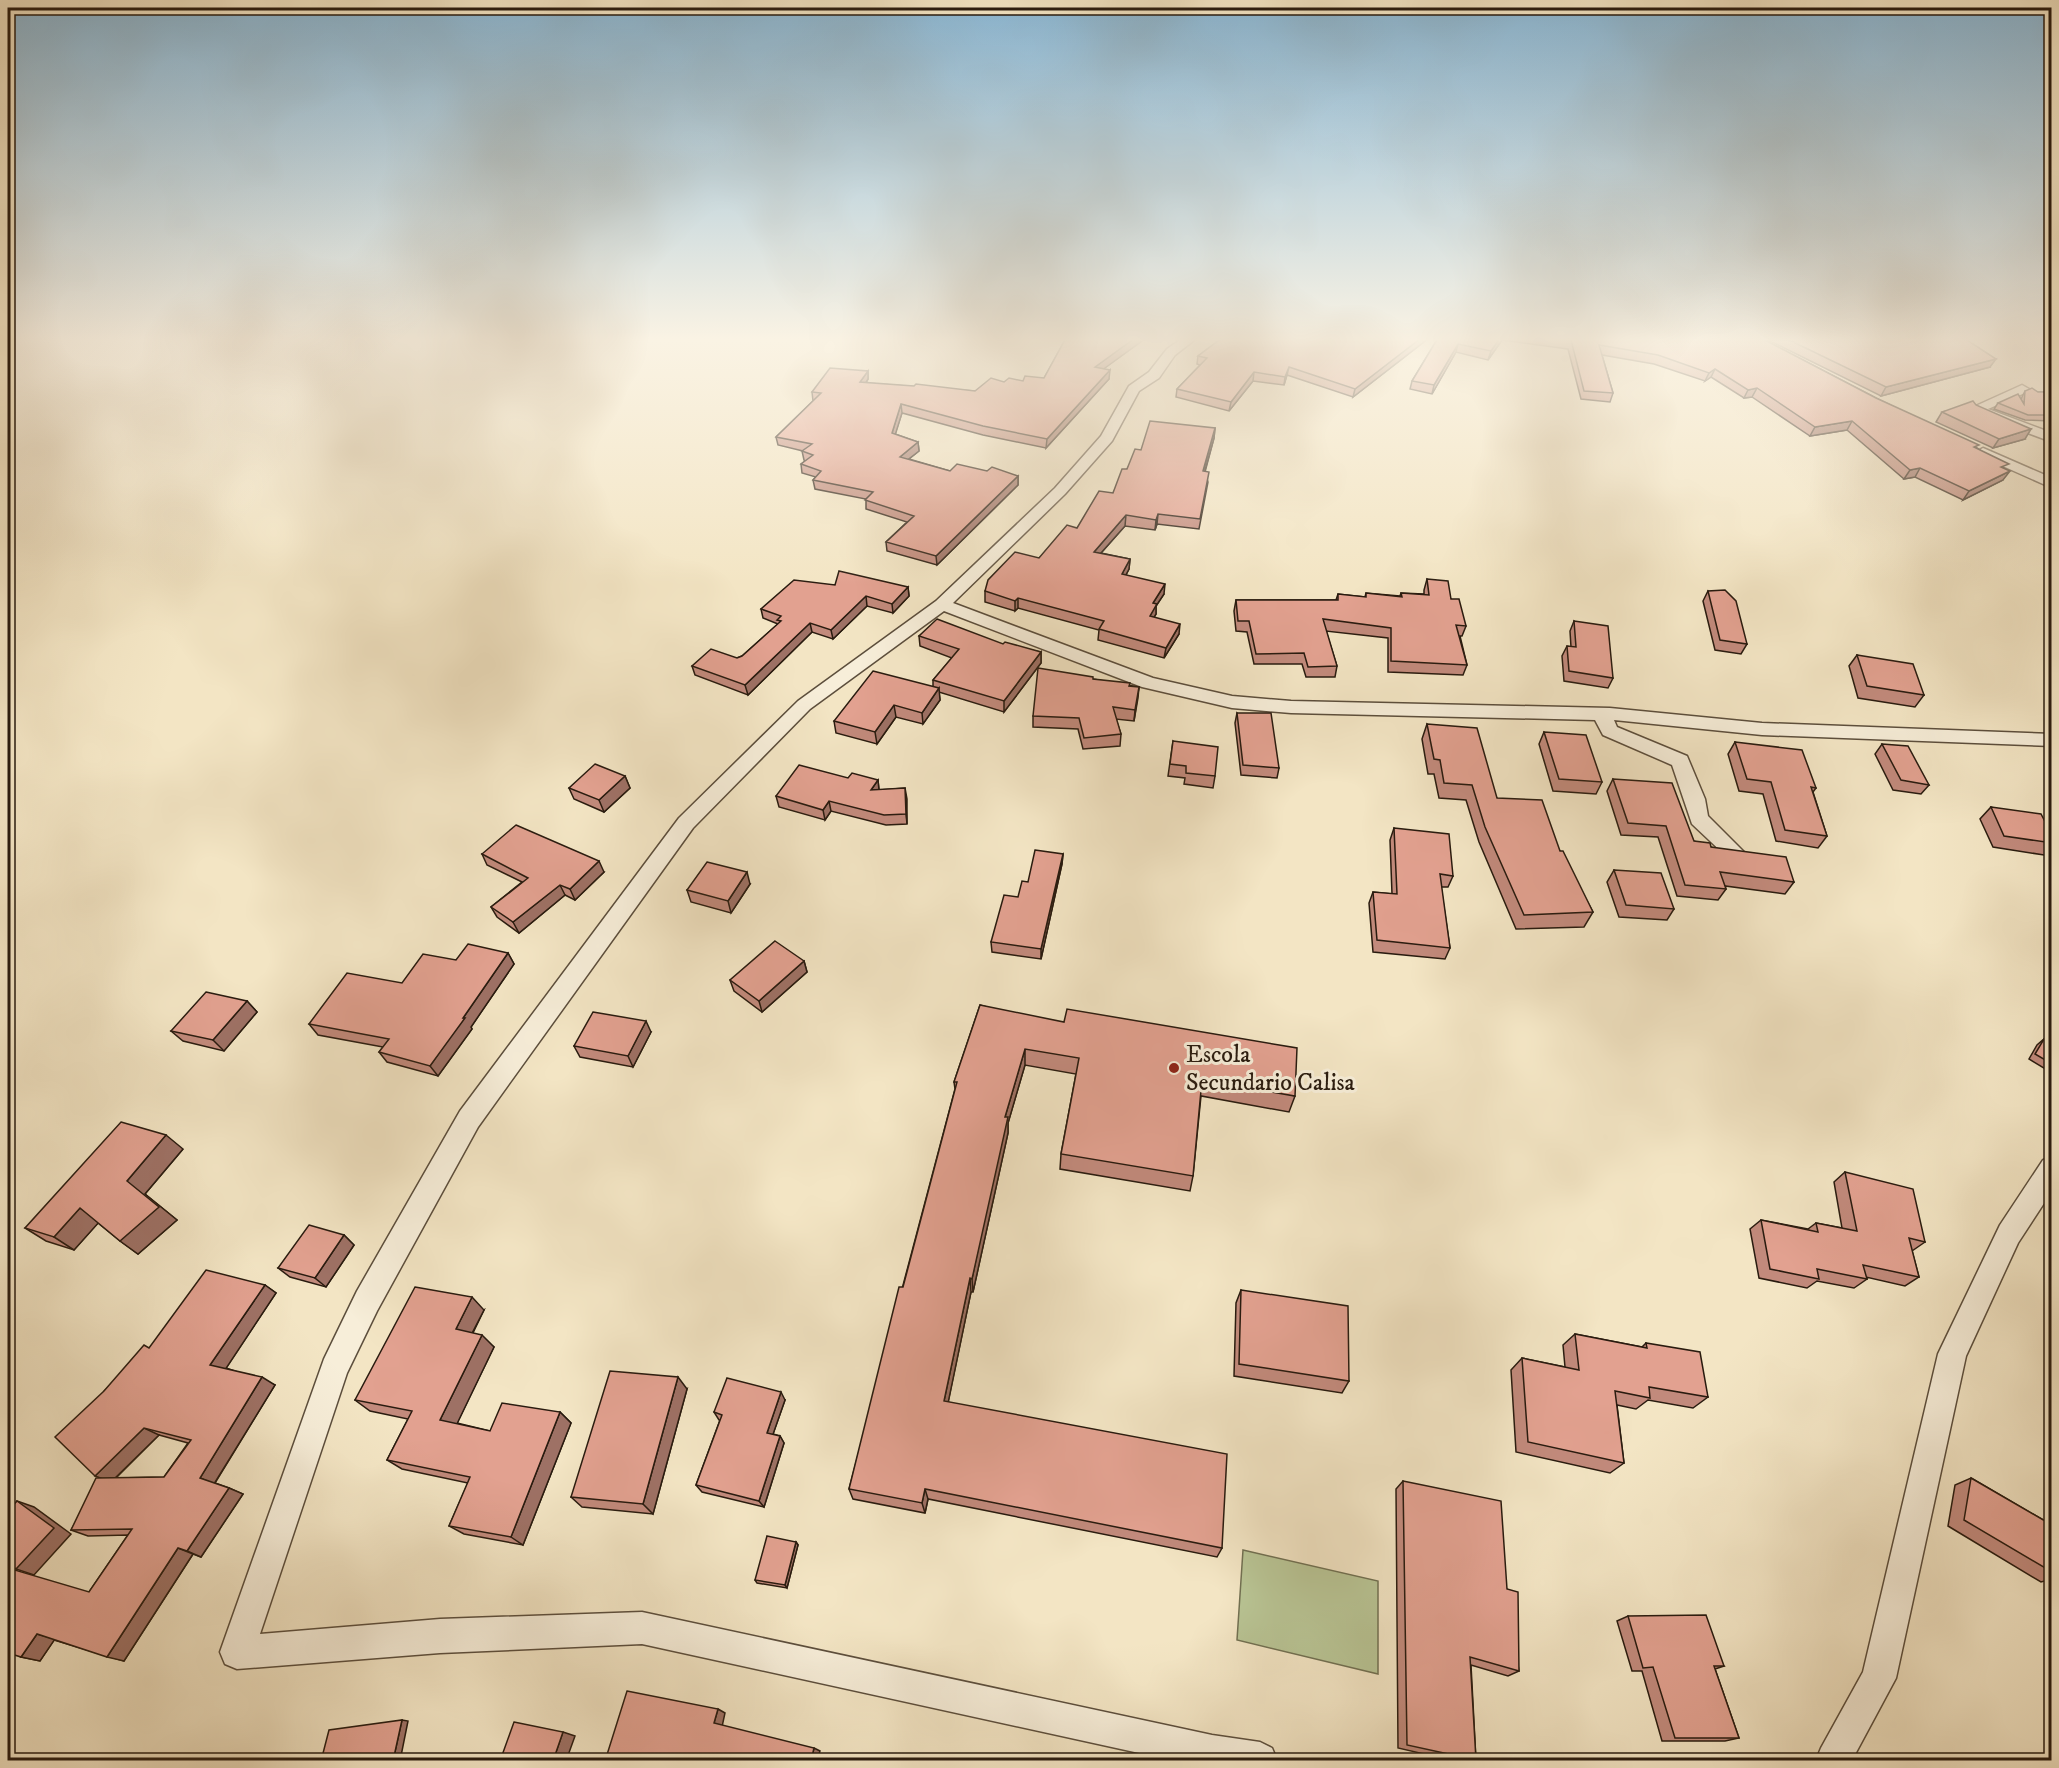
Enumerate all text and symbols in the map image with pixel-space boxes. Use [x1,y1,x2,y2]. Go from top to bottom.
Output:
place label: Escola Secundario Calisa [1186,1040,1356,1098]
marker: Escola Secundario Calisa [1167,1061,1181,1075]

